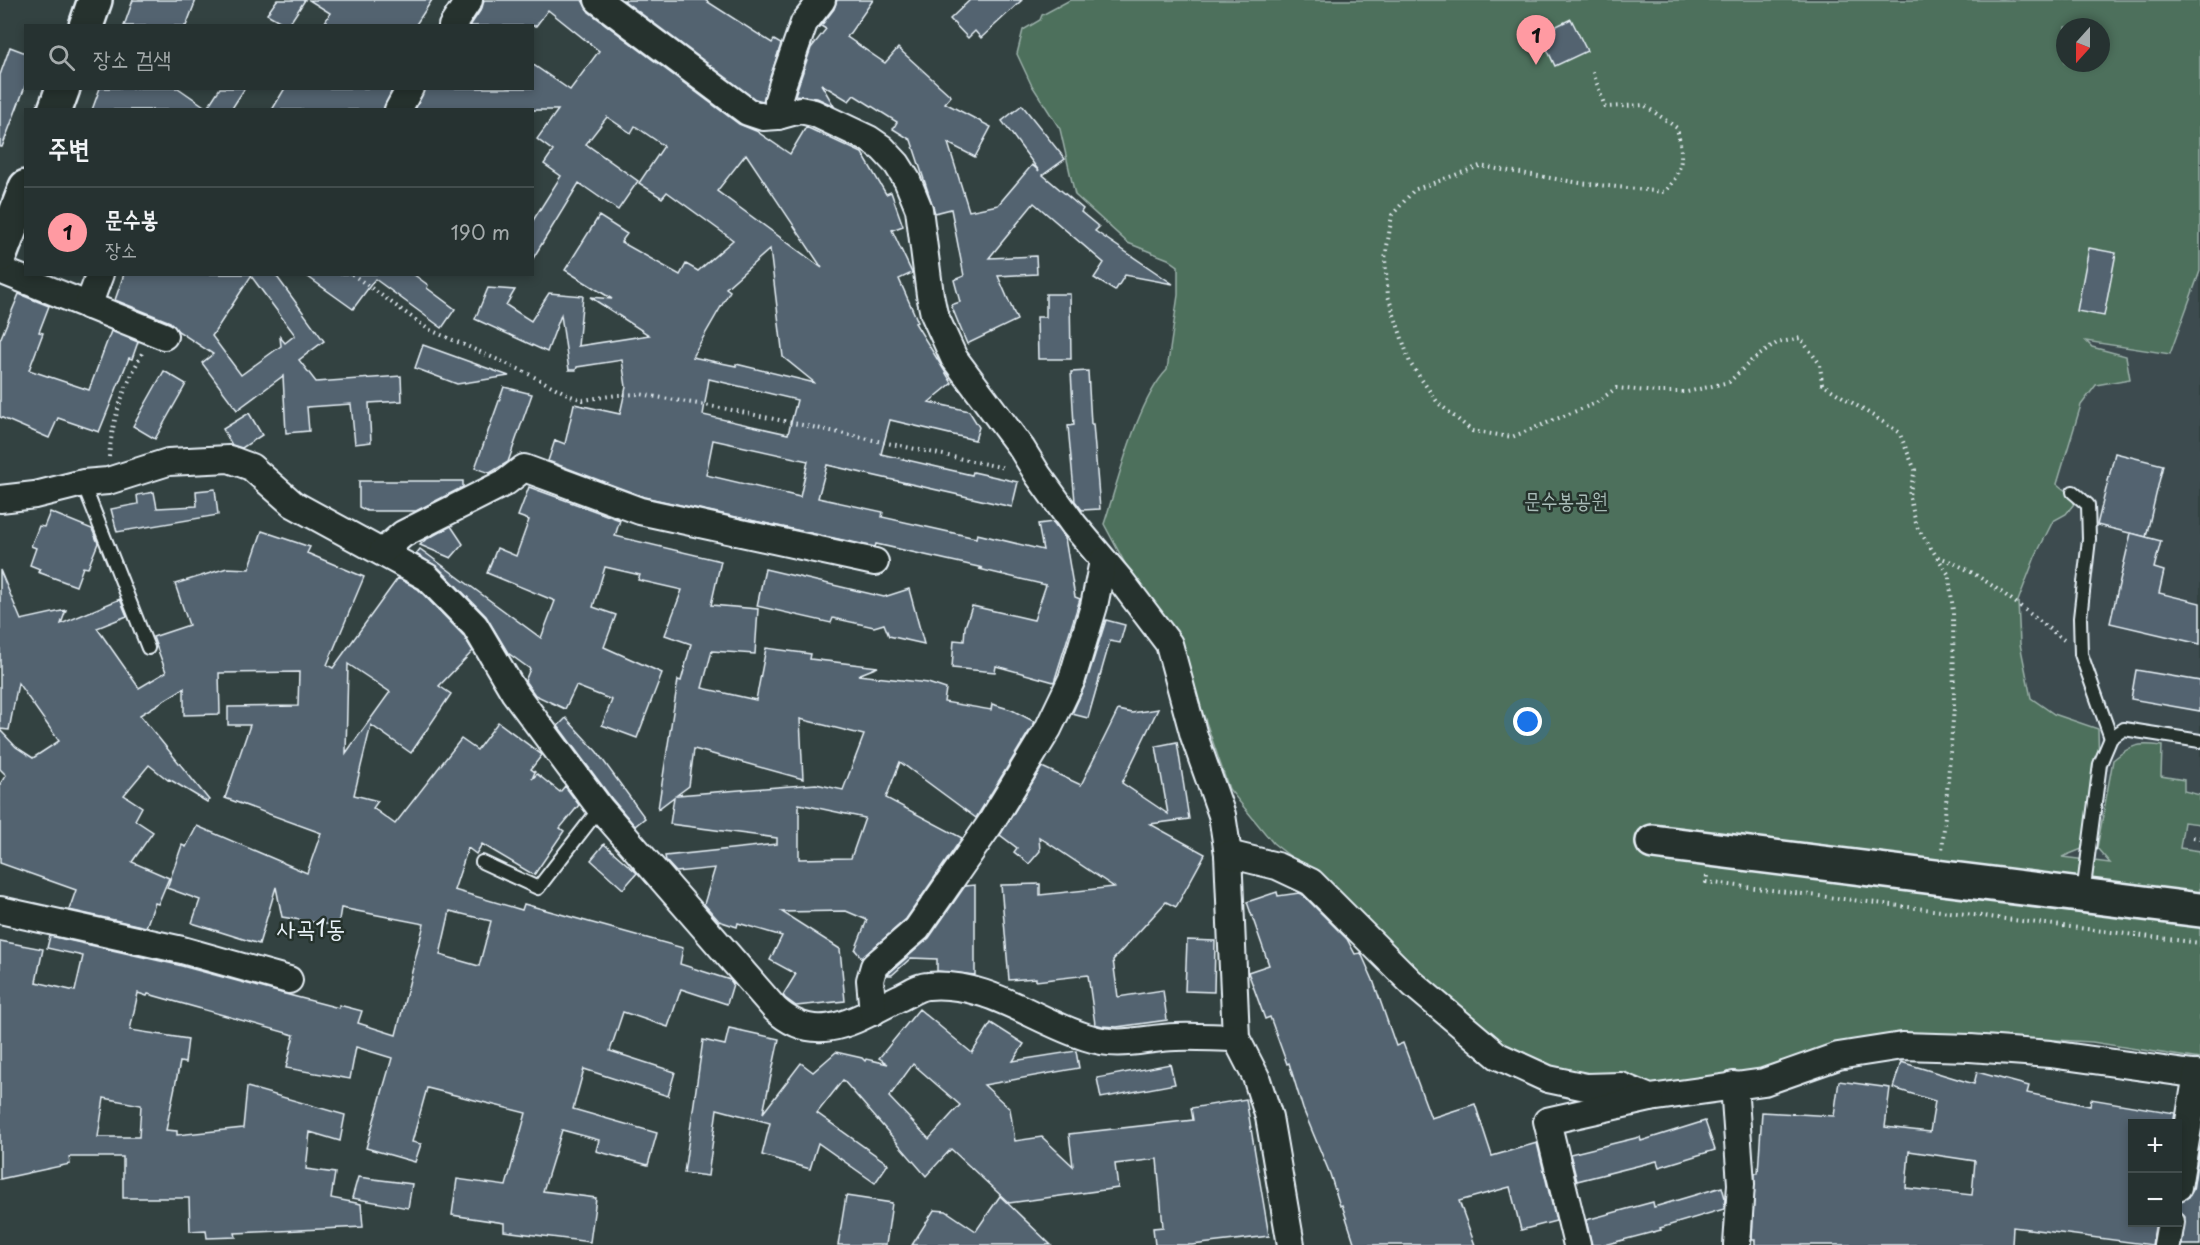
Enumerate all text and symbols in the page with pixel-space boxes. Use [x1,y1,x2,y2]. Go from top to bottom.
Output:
pin: 1 [1516,16,1556,65]
north arrow [2056,18,2110,72]
search box [24,24,534,90]
icon: search [45,41,78,74]
text: 장소 검색 [93,41,171,74]
text: 주변 [48,128,90,167]
text: 문수봉 [105,201,158,234]
text: 1 [63,217,72,247]
text: 190 m [451,217,510,247]
text: 장소 [105,234,137,264]
park label: 문수봉공원 [1524,483,1608,515]
your location [1513,707,1542,736]
district label: 사곡1동 [277,909,345,945]
map controls [2128,1119,2182,1227]
button: + [2128,1119,2182,1173]
button: − [2128,1173,2182,1227]

